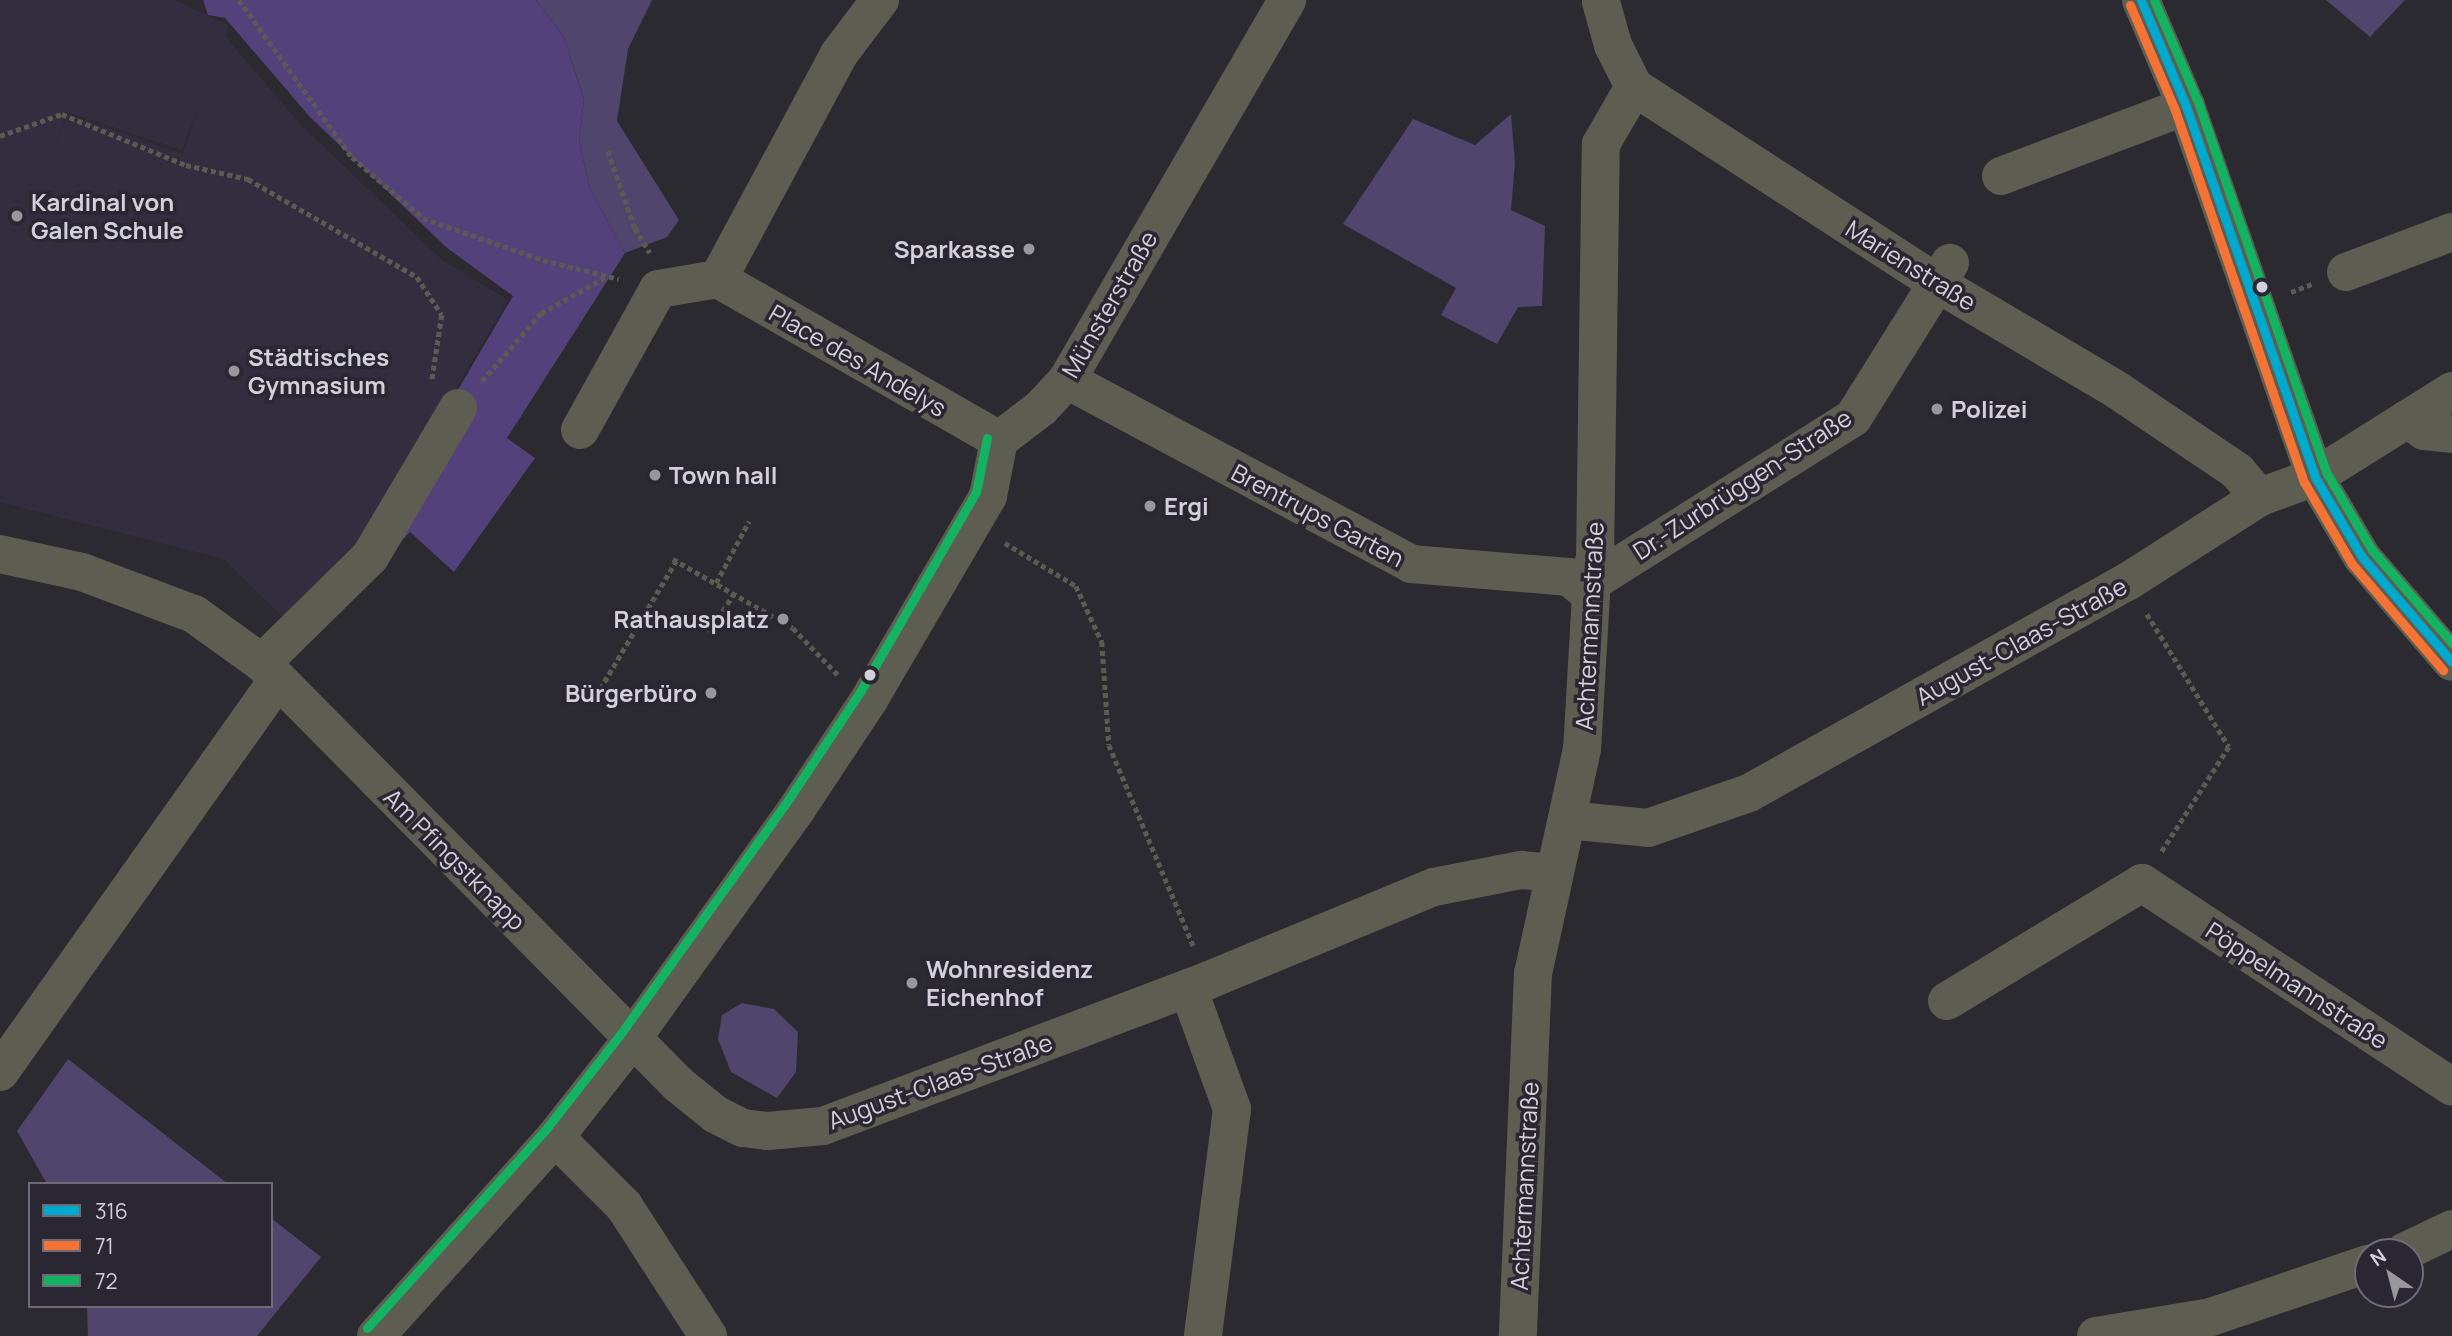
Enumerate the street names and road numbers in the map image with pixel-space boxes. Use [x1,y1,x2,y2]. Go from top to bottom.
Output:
street label: Marienstraße [1841,214,1981,316]
street label: Münsterstraße [1055,225,1163,383]
street label: Place des Andelys [764,298,952,422]
street label: Dr.-Zurbrüggen-Straße [1627,403,1857,565]
street label: Brentrups Garten [1227,457,1409,573]
street label: Achtermannstraße [1569,521,1609,731]
street label: August-Claas-Straße [1911,571,2131,711]
street label: Am Pfingstknapp [378,782,532,936]
street label: Pöppelmannstraße [2201,915,2393,1055]
street label: August-Claas-Straße [824,1027,1056,1135]
street label: Achtermannstraße [1504,1081,1544,1291]

